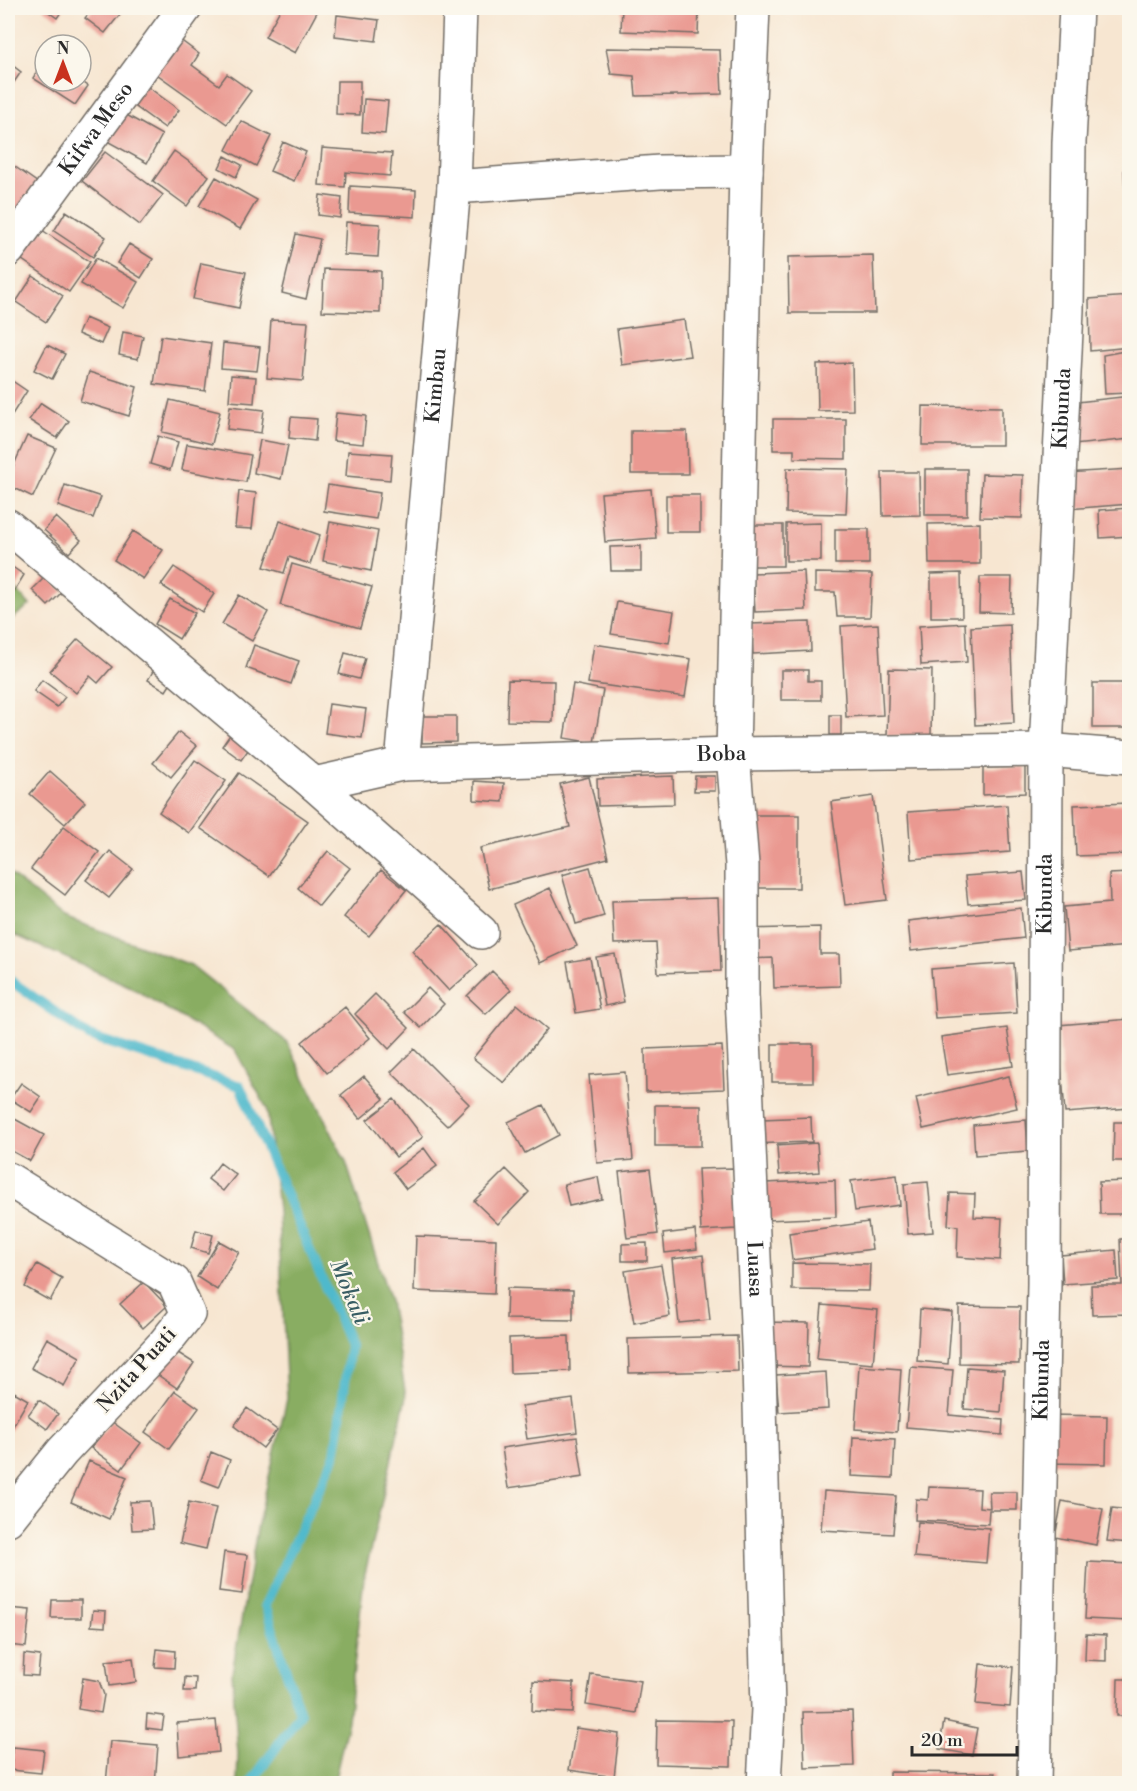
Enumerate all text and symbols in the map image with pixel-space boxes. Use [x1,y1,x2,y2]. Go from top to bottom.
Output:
north arrow [33,33,93,93]
text: N [57,39,70,59]
street label: Kifwa Meso [54,77,139,181]
street label: Kimbau [420,347,452,424]
street label: Kibunda [1047,367,1077,450]
street label: Boba [696,741,747,768]
street label: Kibunda [1032,853,1059,935]
street label: Luasa [740,1240,769,1298]
water label: Mokali [323,1255,375,1329]
street label: Nzita Puati [92,1322,182,1418]
street label: Kibunda [1028,1339,1056,1421]
scale bar [912,1719,1017,1757]
text: 20 m [921,1729,963,1752]

